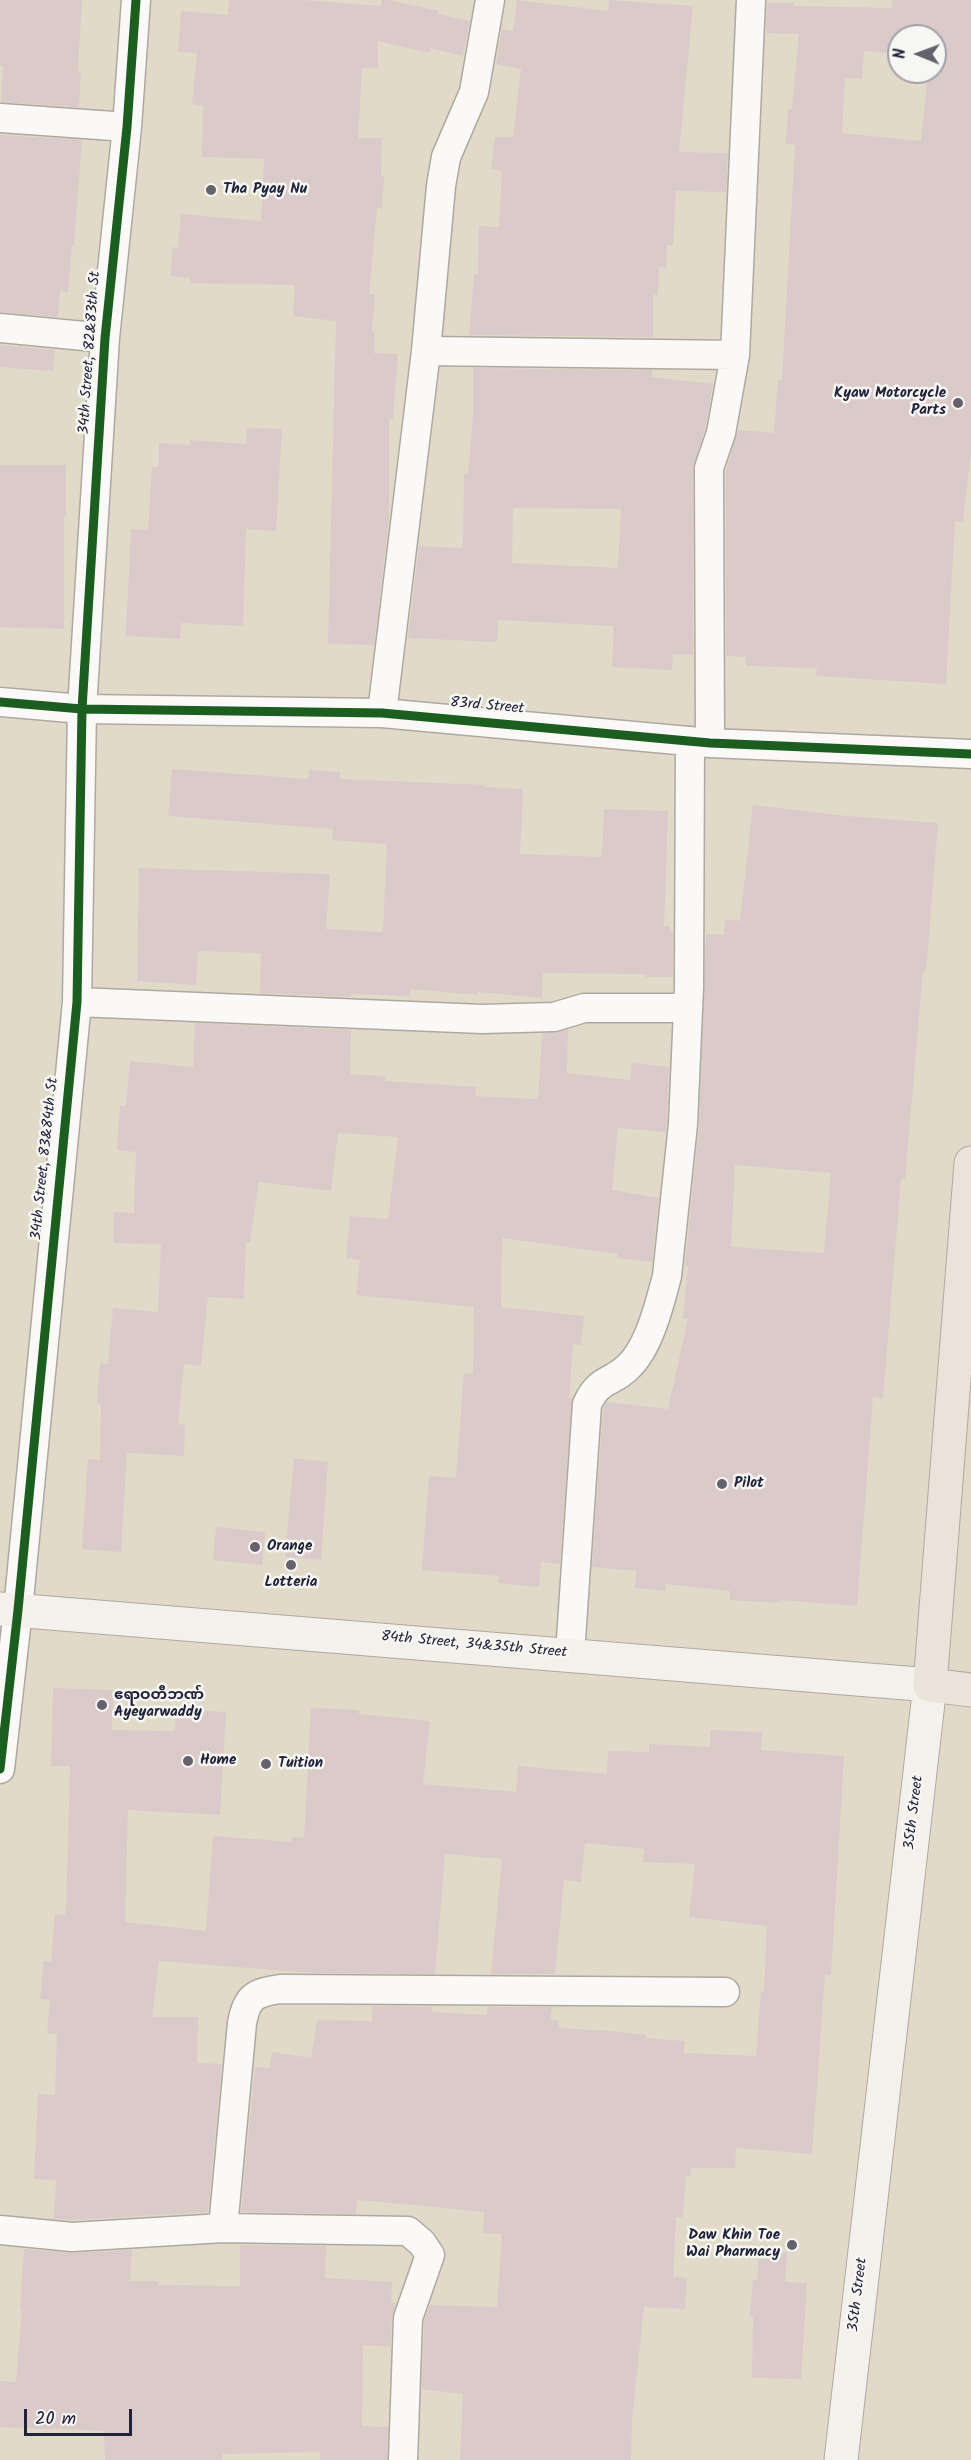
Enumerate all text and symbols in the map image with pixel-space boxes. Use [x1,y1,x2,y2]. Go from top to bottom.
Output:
north arrow [887,24,947,84]
text: N [888,48,913,59]
place label: Tha Pyay Nu [223,181,307,199]
marker: Tha Pyay Nu [204,183,218,197]
street label: 34th Street, 82&83th St [76,271,106,435]
place label: Kyaw Motorcycle Parts [834,385,946,420]
marker: Kyaw Motorcycle Parts [951,396,965,410]
street label: 83rd Street [449,695,525,719]
street label: 34th Street, 83&84th St [29,1077,63,1241]
place label: Pilot [734,1475,764,1493]
marker: Pilot [715,1477,729,1491]
place label: Orange [267,1538,312,1556]
marker: Orange [248,1540,262,1554]
marker: Lotteria [284,1558,298,1572]
place label: Lotteria [265,1574,317,1592]
street label: 84th Street, 34&35th Street [380,1629,568,1663]
place label: ဧရာဝတီဘဏ် Ayeyarwaddy [114,1687,204,1722]
marker: ဧရာဝတီဘဏ် Ayeyarwaddy [95,1698,109,1712]
place label: Home [200,1752,236,1770]
marker: Home [181,1754,195,1768]
place label: Tuition [278,1755,323,1773]
marker: Tuition [259,1757,273,1771]
street label: 35th Street [902,1775,928,1851]
place label: Daw Khin Toe Wai Pharmacy [686,2227,780,2262]
marker: Daw Khin Toe Wai Pharmacy [785,2238,799,2252]
street label: 35th Street [846,2257,872,2333]
scale bar [27,2397,135,2435]
text: 20 m [35,2405,76,2434]

